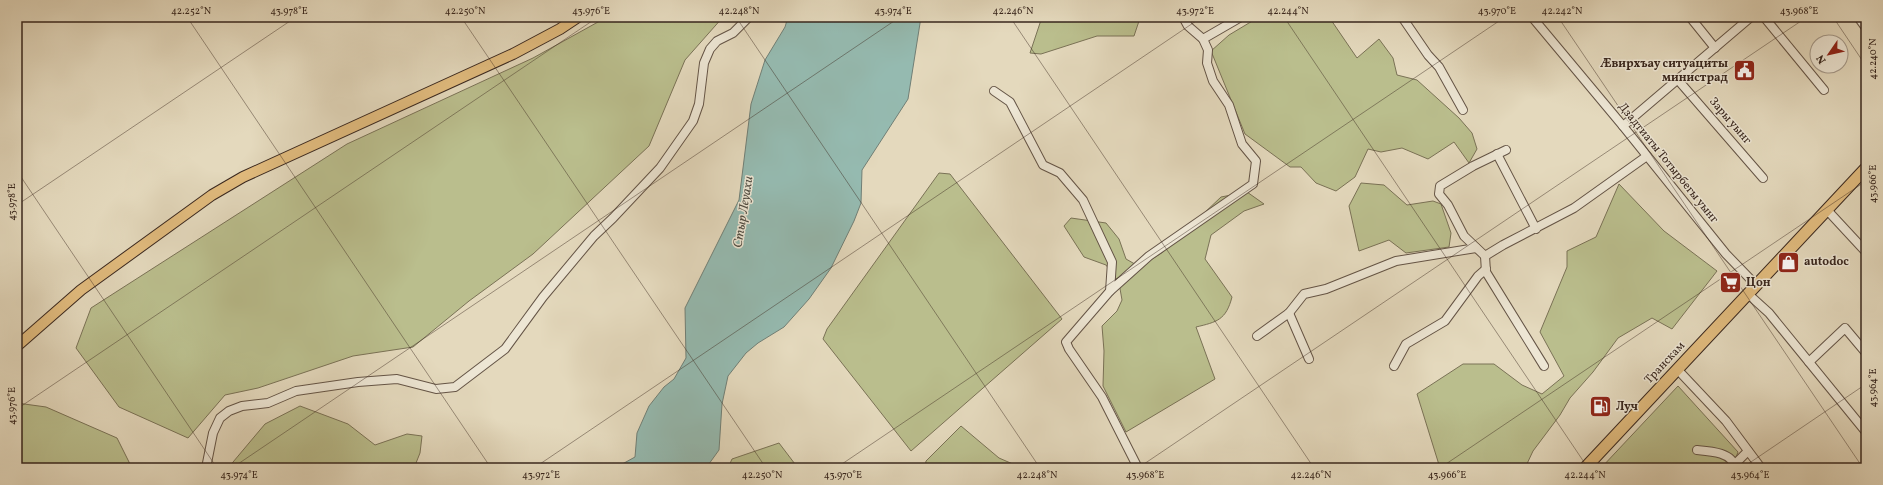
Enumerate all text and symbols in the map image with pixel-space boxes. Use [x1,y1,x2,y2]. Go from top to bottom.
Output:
text: 42.252°N [171,4,212,18]
text: 43.978°E [270,4,308,18]
text: 42.250°N [445,4,486,18]
text: 43.976°E [572,4,610,18]
text: 42.248°N [719,4,760,18]
text: 43.974°E [874,4,912,18]
text: 42.246°N [993,4,1034,18]
text: 43.972°E [1176,4,1214,18]
text: 42.244°N [1267,4,1309,18]
text: 43.970°E [1478,4,1516,18]
text: 42.242°N [1541,4,1583,18]
text: 43.968°E [1780,4,1818,18]
north arrow [1809,34,1849,74]
text: 42.240°N [1866,38,1880,80]
text: N [1813,51,1830,66]
place label: Æвирхъау ситуациты министрад [1600,56,1729,86]
public building icon: Æвирхъау ситуациты министрад [1731,58,1757,84]
street label: Зары уынг [1705,94,1755,148]
street label: Дзадтиаты Тотырбегы уынг [1614,99,1722,227]
text: 43.966°E [1866,165,1880,203]
water label: Стыр Леуахи [729,174,759,249]
text: 43.978°E [5,183,19,221]
shop icon: autodoc [1776,249,1802,275]
place label: autodoc [1804,254,1849,270]
supermarket icon: Цон [1717,270,1743,296]
place label: Цон [1746,275,1771,291]
street label: Транскам [1641,338,1689,388]
text: 43.964°E [1866,369,1880,407]
text: 43.976°E [5,387,19,425]
fuel station icon: Луч [1588,394,1614,420]
place label: Луч [1616,399,1638,415]
text: 43.974°E [220,468,258,482]
text: 43.972°E [522,468,560,482]
text: 42.250°N [742,468,783,482]
text: 43.970°E [824,468,862,482]
text: 42.248°N [1017,468,1058,482]
text: 43.968°E [1126,468,1164,482]
text: 42.246°N [1291,468,1332,482]
text: 43.966°E [1428,468,1466,482]
text: 42.244°N [1564,468,1606,482]
text: 43.964°E [1731,468,1769,482]

